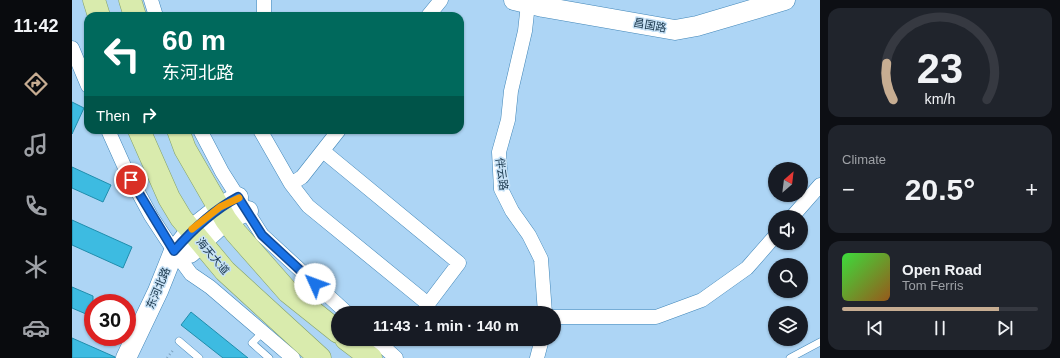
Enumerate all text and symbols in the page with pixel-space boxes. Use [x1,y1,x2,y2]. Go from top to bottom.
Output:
text: 11:42 [13,16,59,36]
street label: 昌国路 [633,16,667,34]
text: 60 m [162,25,226,56]
icon: left [96,28,148,80]
text: 23 [917,45,963,92]
text: 东河北路 [162,63,234,83]
icon: directions [22,70,50,98]
text: km/h [925,91,956,107]
icon: right [138,104,160,126]
text: Then [96,107,130,124]
icon: music [22,131,50,159]
text: Climate [842,152,886,167]
street label: 伴云路 [494,157,510,191]
north arrow [768,162,808,202]
map controls [768,162,808,346]
pin [114,163,148,197]
icon: arrive [120,169,142,191]
text: 20.5° [905,173,975,206]
text: − [842,177,855,202]
text: + [1025,177,1038,202]
icon: phone [22,192,50,220]
button: sound [768,210,808,250]
street label: 海天大道 [194,235,232,277]
icon: climate [22,253,50,281]
button: search [768,258,808,298]
text: Open Road [902,261,982,278]
position arrow [294,263,336,305]
street label: 东河北路 [144,265,172,311]
text: Tom Ferris [902,278,963,293]
speed limit sign: 30 [84,294,136,346]
button: layers [768,306,808,346]
icon: car [22,314,50,342]
text: 11:43 · 1 min · 140 m [373,317,519,334]
icon: previous [864,317,886,339]
icon: pause [929,317,951,339]
icon: next [994,317,1016,339]

